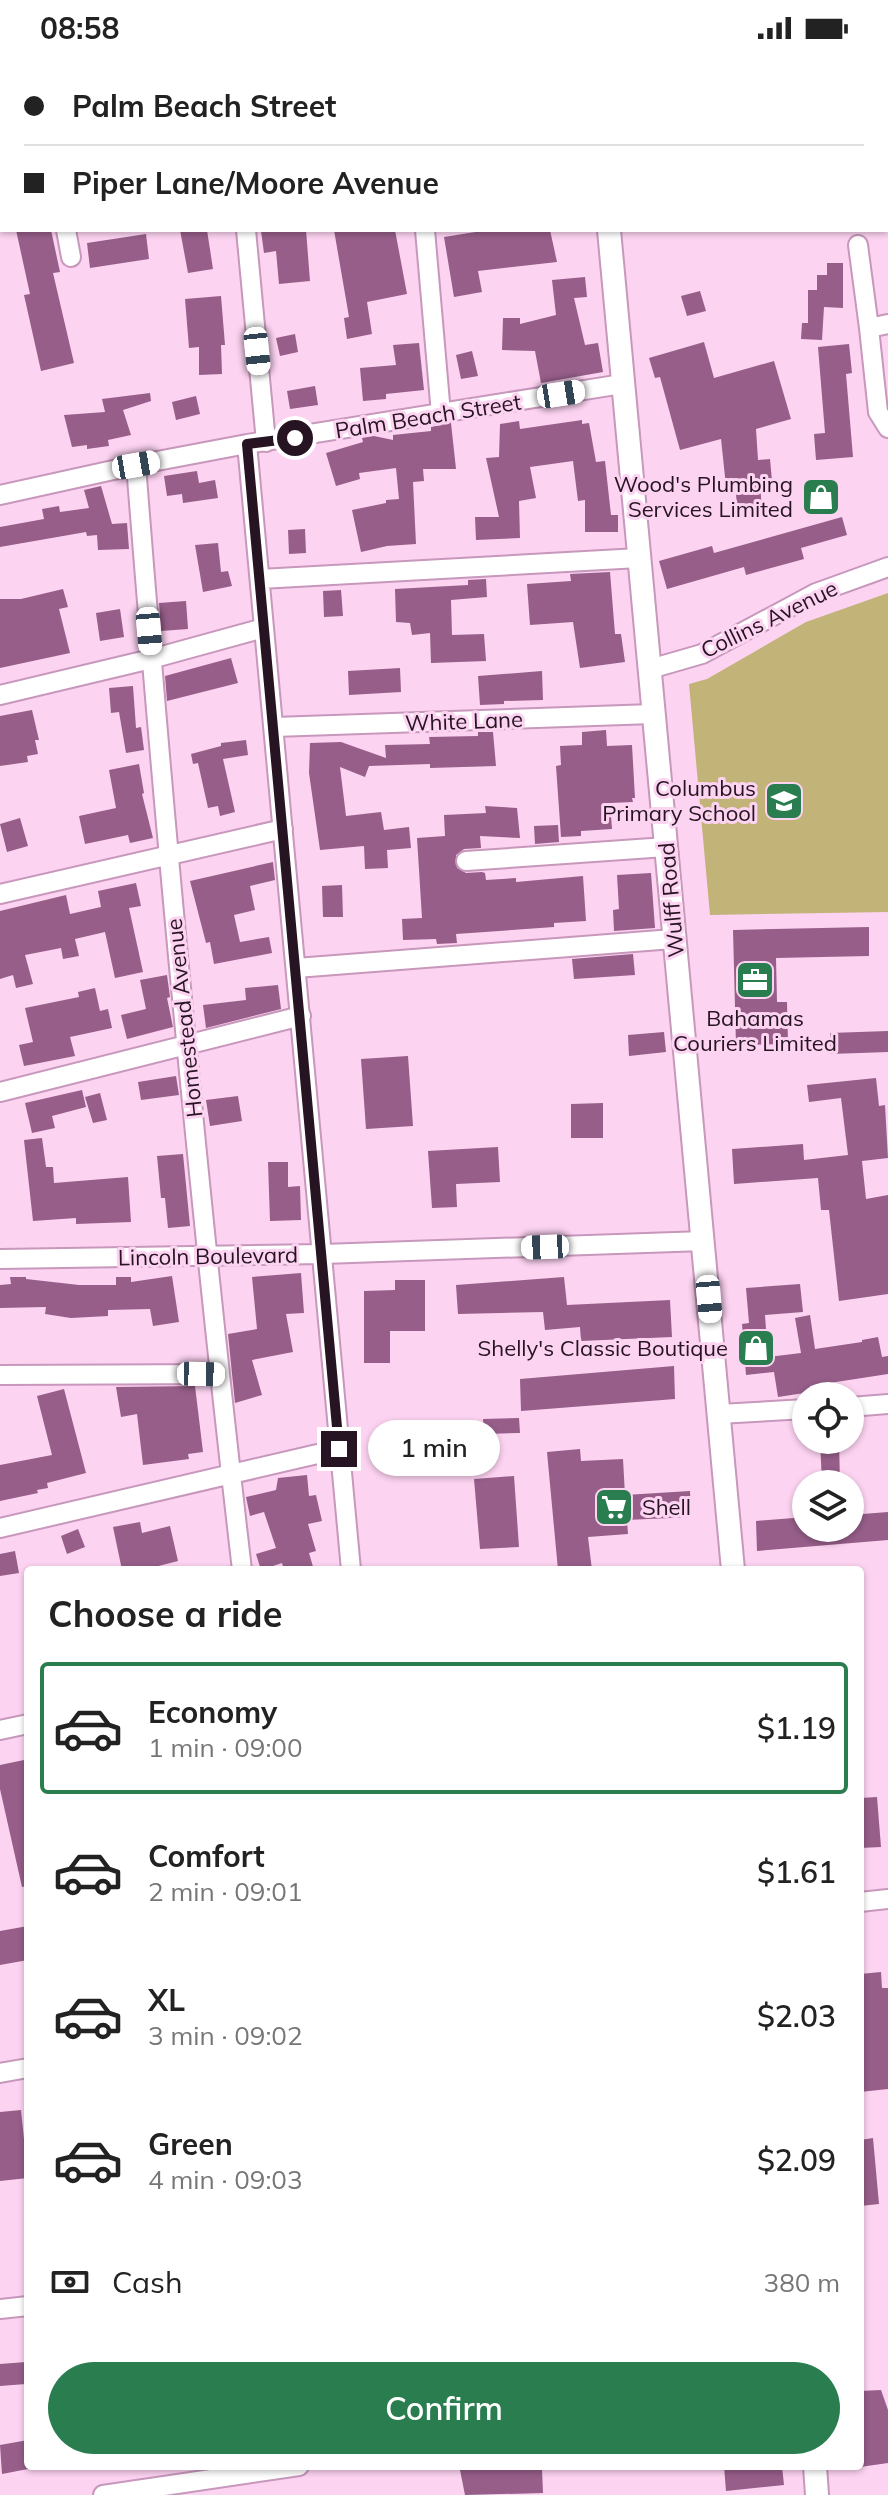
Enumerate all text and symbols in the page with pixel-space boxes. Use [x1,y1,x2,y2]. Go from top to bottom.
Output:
text: 08:58 [40,9,119,47]
text: Palm Beach Street [72,87,336,125]
text: Piper Lane/Moore Avenue [72,164,439,202]
car [243,326,271,376]
car [535,378,587,410]
street label: Palm Beach Street [333,387,523,445]
route start [277,420,313,456]
car [110,449,162,481]
place label: Wood's Plumbing Services Limited [614,470,793,523]
shop icon: Wood's Plumbing Services Limited [800,476,842,518]
street label: Collins Avenue [696,574,842,664]
car [135,606,163,656]
street label: White Lane [405,705,523,737]
place label: Columbus Primary School [602,774,756,827]
school or university icon: Columbus Primary School [763,780,805,822]
street label: Wulff Road [652,841,690,959]
street label: Homestead Avenue [160,917,208,1119]
office icon: Bahamas Couriers Limited [734,959,776,1001]
place label: Bahamas Couriers Limited [673,1004,837,1057]
car [521,1234,569,1260]
street label: Lincoln Boulevard [118,1240,298,1272]
car [695,1274,723,1324]
shop icon: Shelly's Classic Boutique [735,1327,777,1369]
place label: Shelly's Classic Boutique [478,1334,728,1362]
car [177,1362,225,1386]
map controls [792,1382,864,1542]
button: locate [792,1382,864,1454]
callout: 1 min [367,1421,499,1477]
route end [321,1431,357,1467]
text: 1 min [400,1431,468,1464]
button: layers [792,1470,864,1542]
supermarket icon: Shell [593,1486,635,1528]
place label: Shell [642,1493,691,1521]
text: Choose a ride [48,1591,282,1636]
icon: car [52,1692,124,1764]
text: Economy [148,1693,277,1731]
text: $1.19 [757,1709,836,1747]
text: 1 min · 09:00 [148,1731,303,1764]
icon: car [52,1836,124,1908]
text: Comfort [148,1837,265,1875]
text: $1.61 [757,1853,836,1891]
text: 2 min · 09:01 [148,1875,303,1908]
icon: car [52,1980,124,2052]
text: XL [148,1981,185,2019]
text: $2.03 [757,1997,836,2035]
text: 3 min · 09:02 [148,2019,303,2052]
icon: car [52,2124,124,2196]
text: Green [148,2125,233,2163]
text: $2.09 [757,2141,836,2179]
text: 4 min · 09:03 [148,2163,303,2196]
icon: cash [48,2260,92,2304]
text: Cash [112,2263,183,2301]
text: 380 m [764,2266,840,2299]
button: Confirm [48,2362,840,2454]

